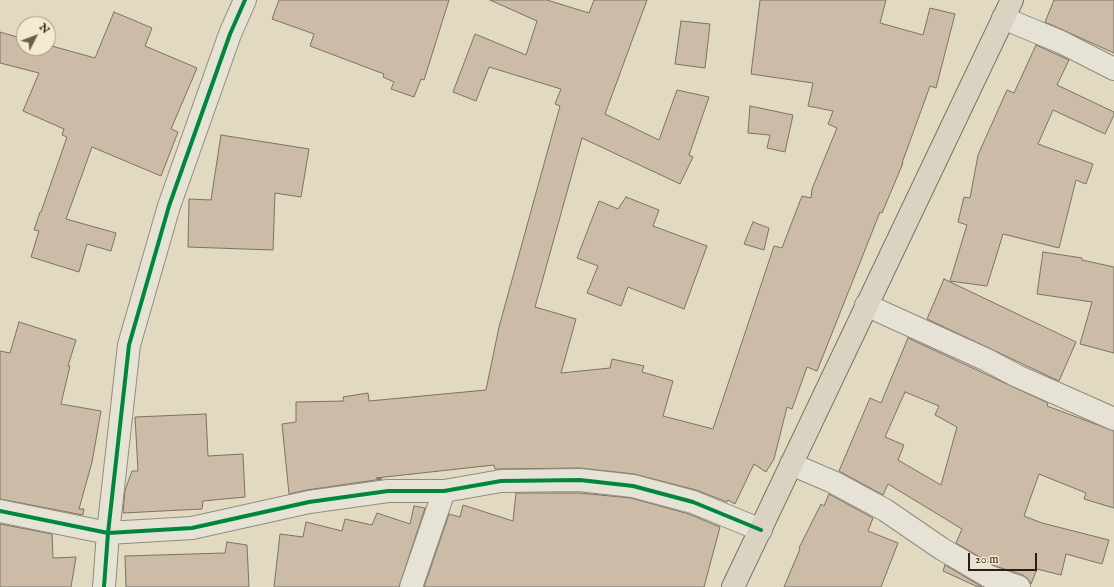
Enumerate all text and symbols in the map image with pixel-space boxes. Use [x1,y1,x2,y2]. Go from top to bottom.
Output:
north arrow [16,16,56,56]
text: N [36,20,53,37]
scale bar [970,545,1039,571]
text: 20 m [975,552,998,567]

